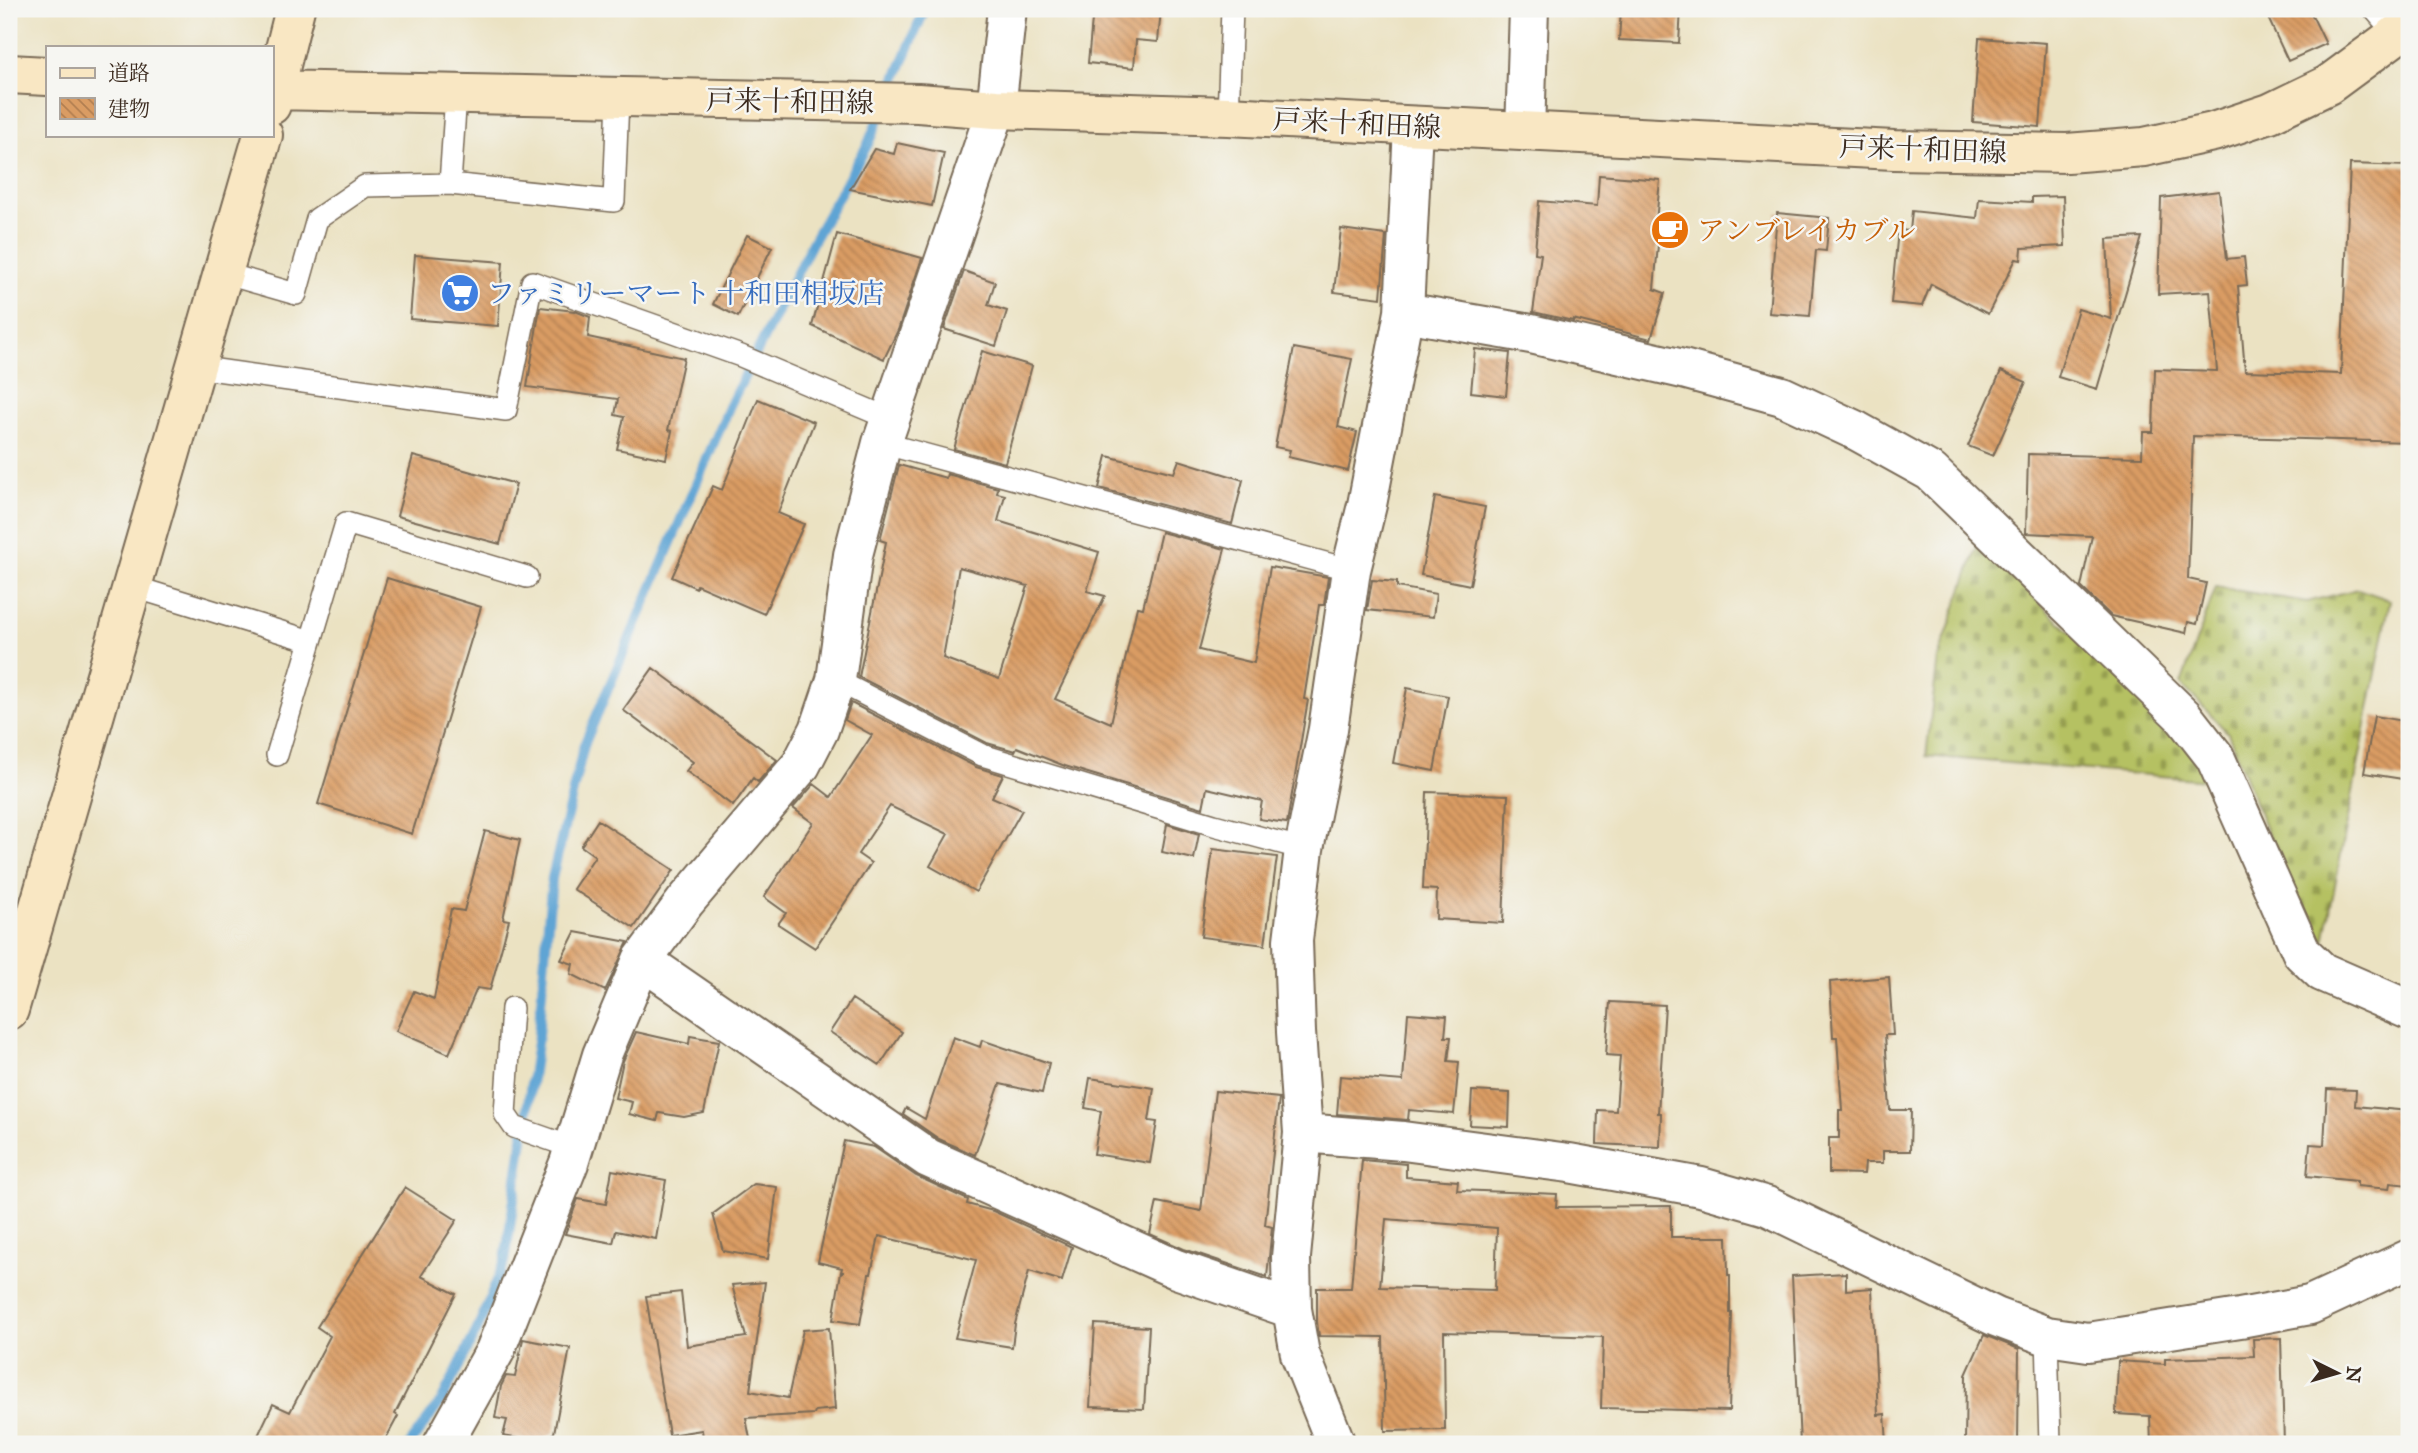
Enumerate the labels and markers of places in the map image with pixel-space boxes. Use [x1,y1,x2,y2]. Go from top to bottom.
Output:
cafe icon: アンブレイカブル [1649,209,1691,251]
place label: アンブレイカブル [1697,213,1915,248]
supermarket icon: ファミリーマート 十和田相坂店 [439,272,481,314]
place label: ファミリーマート 十和田相坂店 [487,276,884,311]

